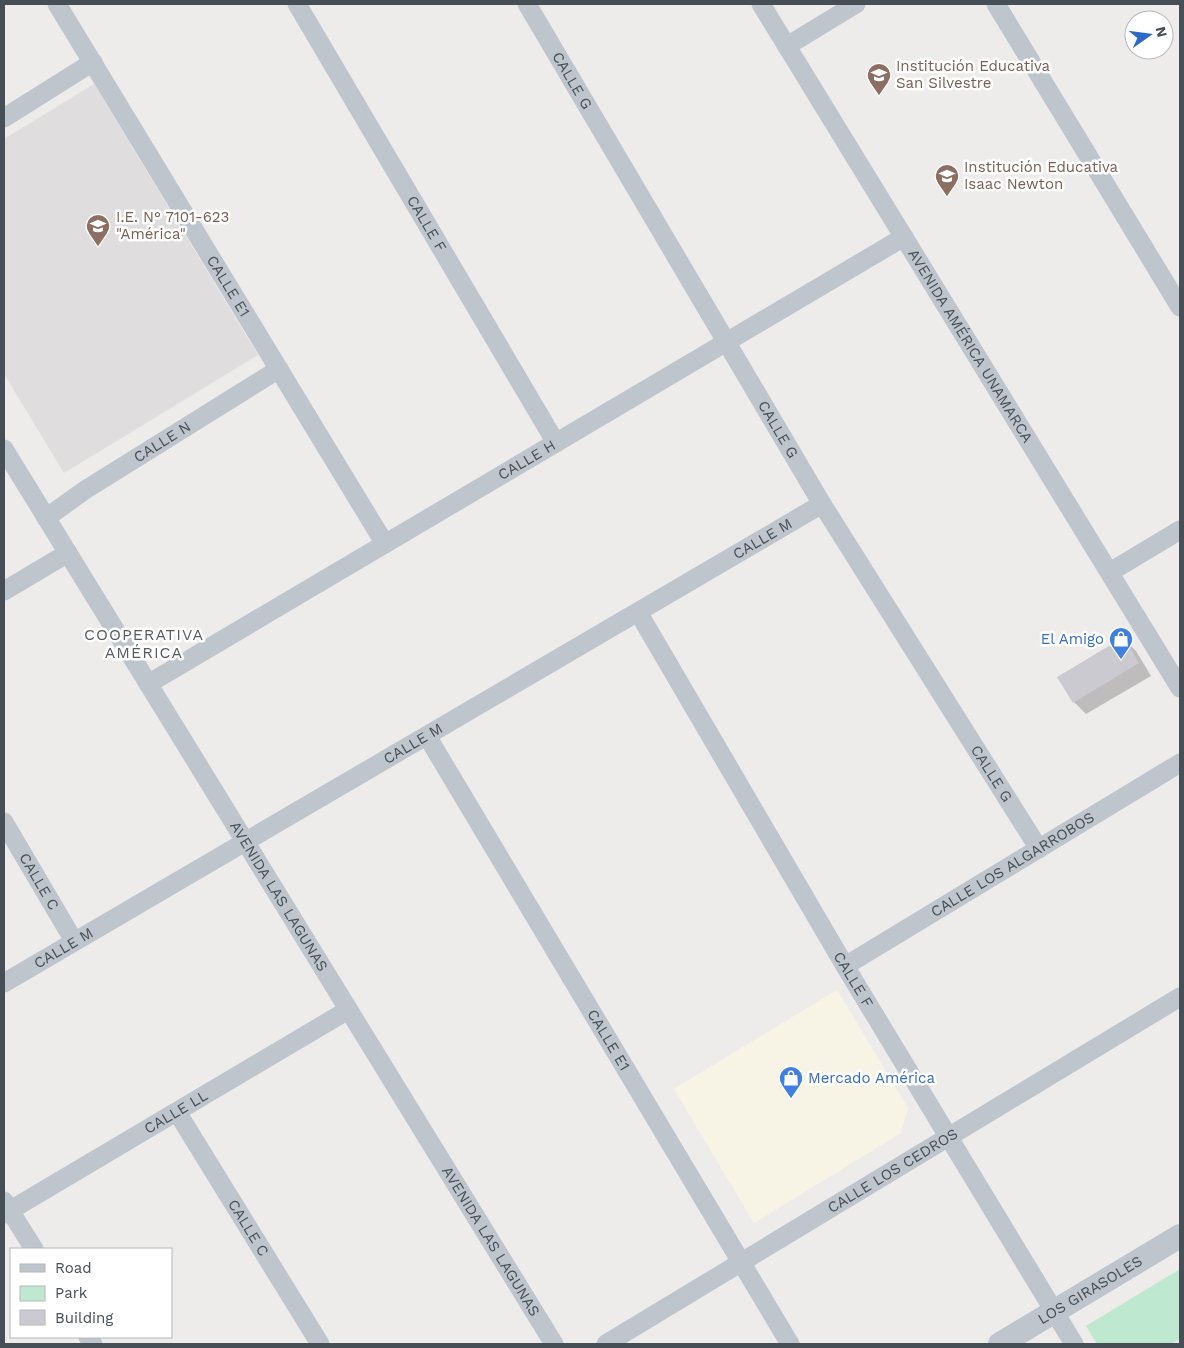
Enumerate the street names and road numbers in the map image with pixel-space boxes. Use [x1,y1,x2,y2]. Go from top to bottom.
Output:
street label: CALLE G [548,49,596,113]
street label: CALLE F [403,192,450,255]
street label: AVENIDA AMÉRICA UNAMARCA [904,246,1037,446]
street label: CALLE E1 [203,252,254,320]
street label: CALLE G [754,397,802,461]
street label: CALLE N [130,417,194,466]
street label: CALLE H [495,436,559,484]
street label: CALLE M [730,514,795,563]
street label: CALLE M [380,719,446,768]
street label: CALLE G [967,742,1016,805]
street label: CALLE LOS ALGARROBOS [928,808,1098,921]
street label: AVENIDA LAS LAGUNAS [226,818,332,975]
street label: CALLE C [15,850,63,913]
street label: CALLE M [31,924,96,972]
street label: CALLE F [830,948,877,1011]
street label: CALLE E1 [583,1006,634,1074]
street label: CALLE LL [141,1086,211,1138]
street label: CALLE LOS CEDROS [824,1124,961,1217]
street label: AVENIDA LAS LAGUNAS [438,1163,544,1320]
street label: CALLE C [224,1196,273,1259]
street label: LOS GIRASOLES [1034,1252,1146,1328]

